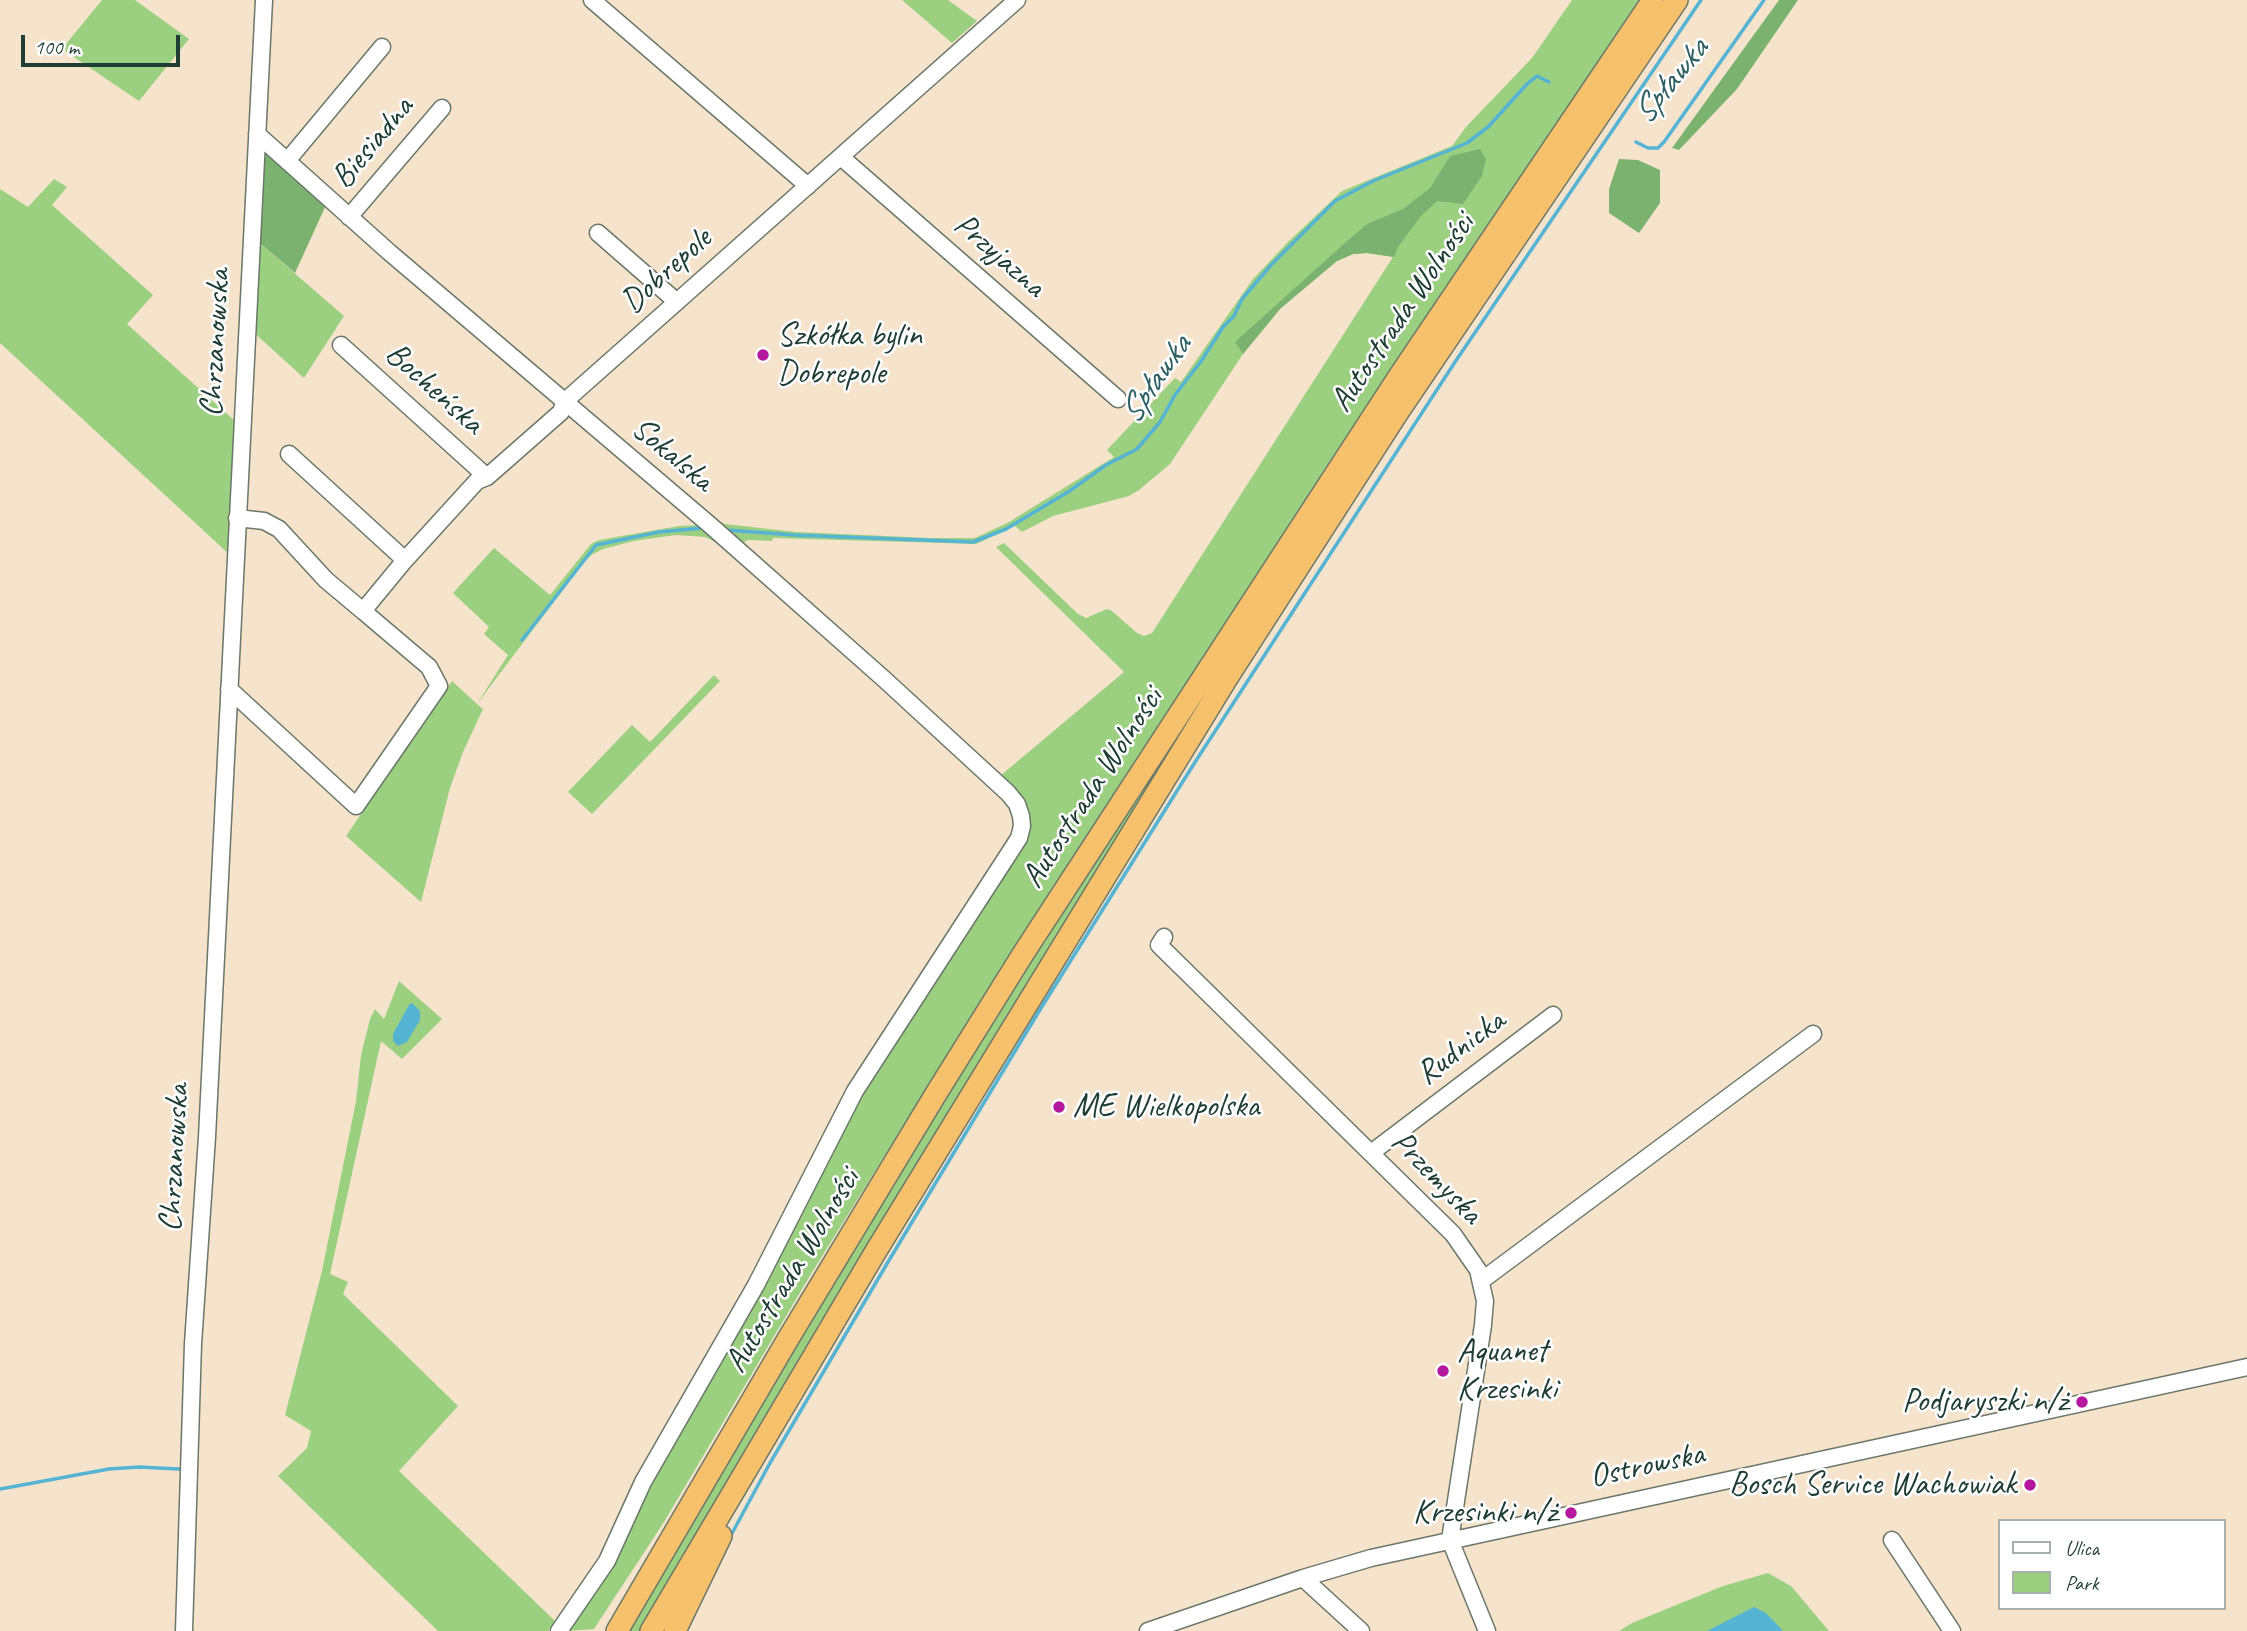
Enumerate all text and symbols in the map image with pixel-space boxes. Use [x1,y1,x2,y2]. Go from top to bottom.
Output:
scale bar [24,21,184,65]
water label: Spławka [1624,31,1718,133]
text: 100 m [34,34,79,60]
street label: Biesiadna [323,89,423,197]
street label: Przyjazna [945,205,1053,307]
street label: Autostrada Wolności [1322,206,1484,420]
street label: Dobrepole [613,220,721,322]
street label: Chrzanowska [192,268,240,418]
place label: Szkółka bylin Dobrepole [777,316,922,394]
water label: Spławka [1111,328,1201,432]
street label: Bocheńska [377,335,491,443]
marker: Szkółka bylin Dobrepole [755,347,771,363]
street label: Sokalska [623,409,721,501]
street label: Autostrada Wolności [1014,681,1172,895]
street label: Rudnicka [1409,1002,1513,1094]
street label: Chrzanowska [151,1083,199,1233]
place label: ME Wielkopolska [1073,1087,1259,1127]
marker: ME Wielkopolska [1051,1099,1067,1115]
street label: Przemyska [1382,1123,1490,1233]
street label: Autostrada Wolności [717,1162,869,1380]
place label: Aquanet Krzesinki [1457,1332,1557,1410]
marker: Aquanet Krzesinki [1435,1363,1451,1379]
place label: Podjaryszki n/ż [1902,1382,2068,1422]
marker: Podjaryszki n/ż [2074,1394,2090,1410]
street label: Ostrowska [1586,1435,1708,1497]
place label: Bosch Service Wachowiak [1729,1465,2016,1505]
marker: Bosch Service Wachowiak [2022,1477,2038,1493]
place label: Krzesinki n/ż [1413,1493,1557,1533]
marker: Krzesinki n/ż [1563,1505,1579,1521]
legend [1998,1519,2226,1610]
text: Ulica [2065,1535,2099,1561]
text: Park [2065,1570,2098,1596]

